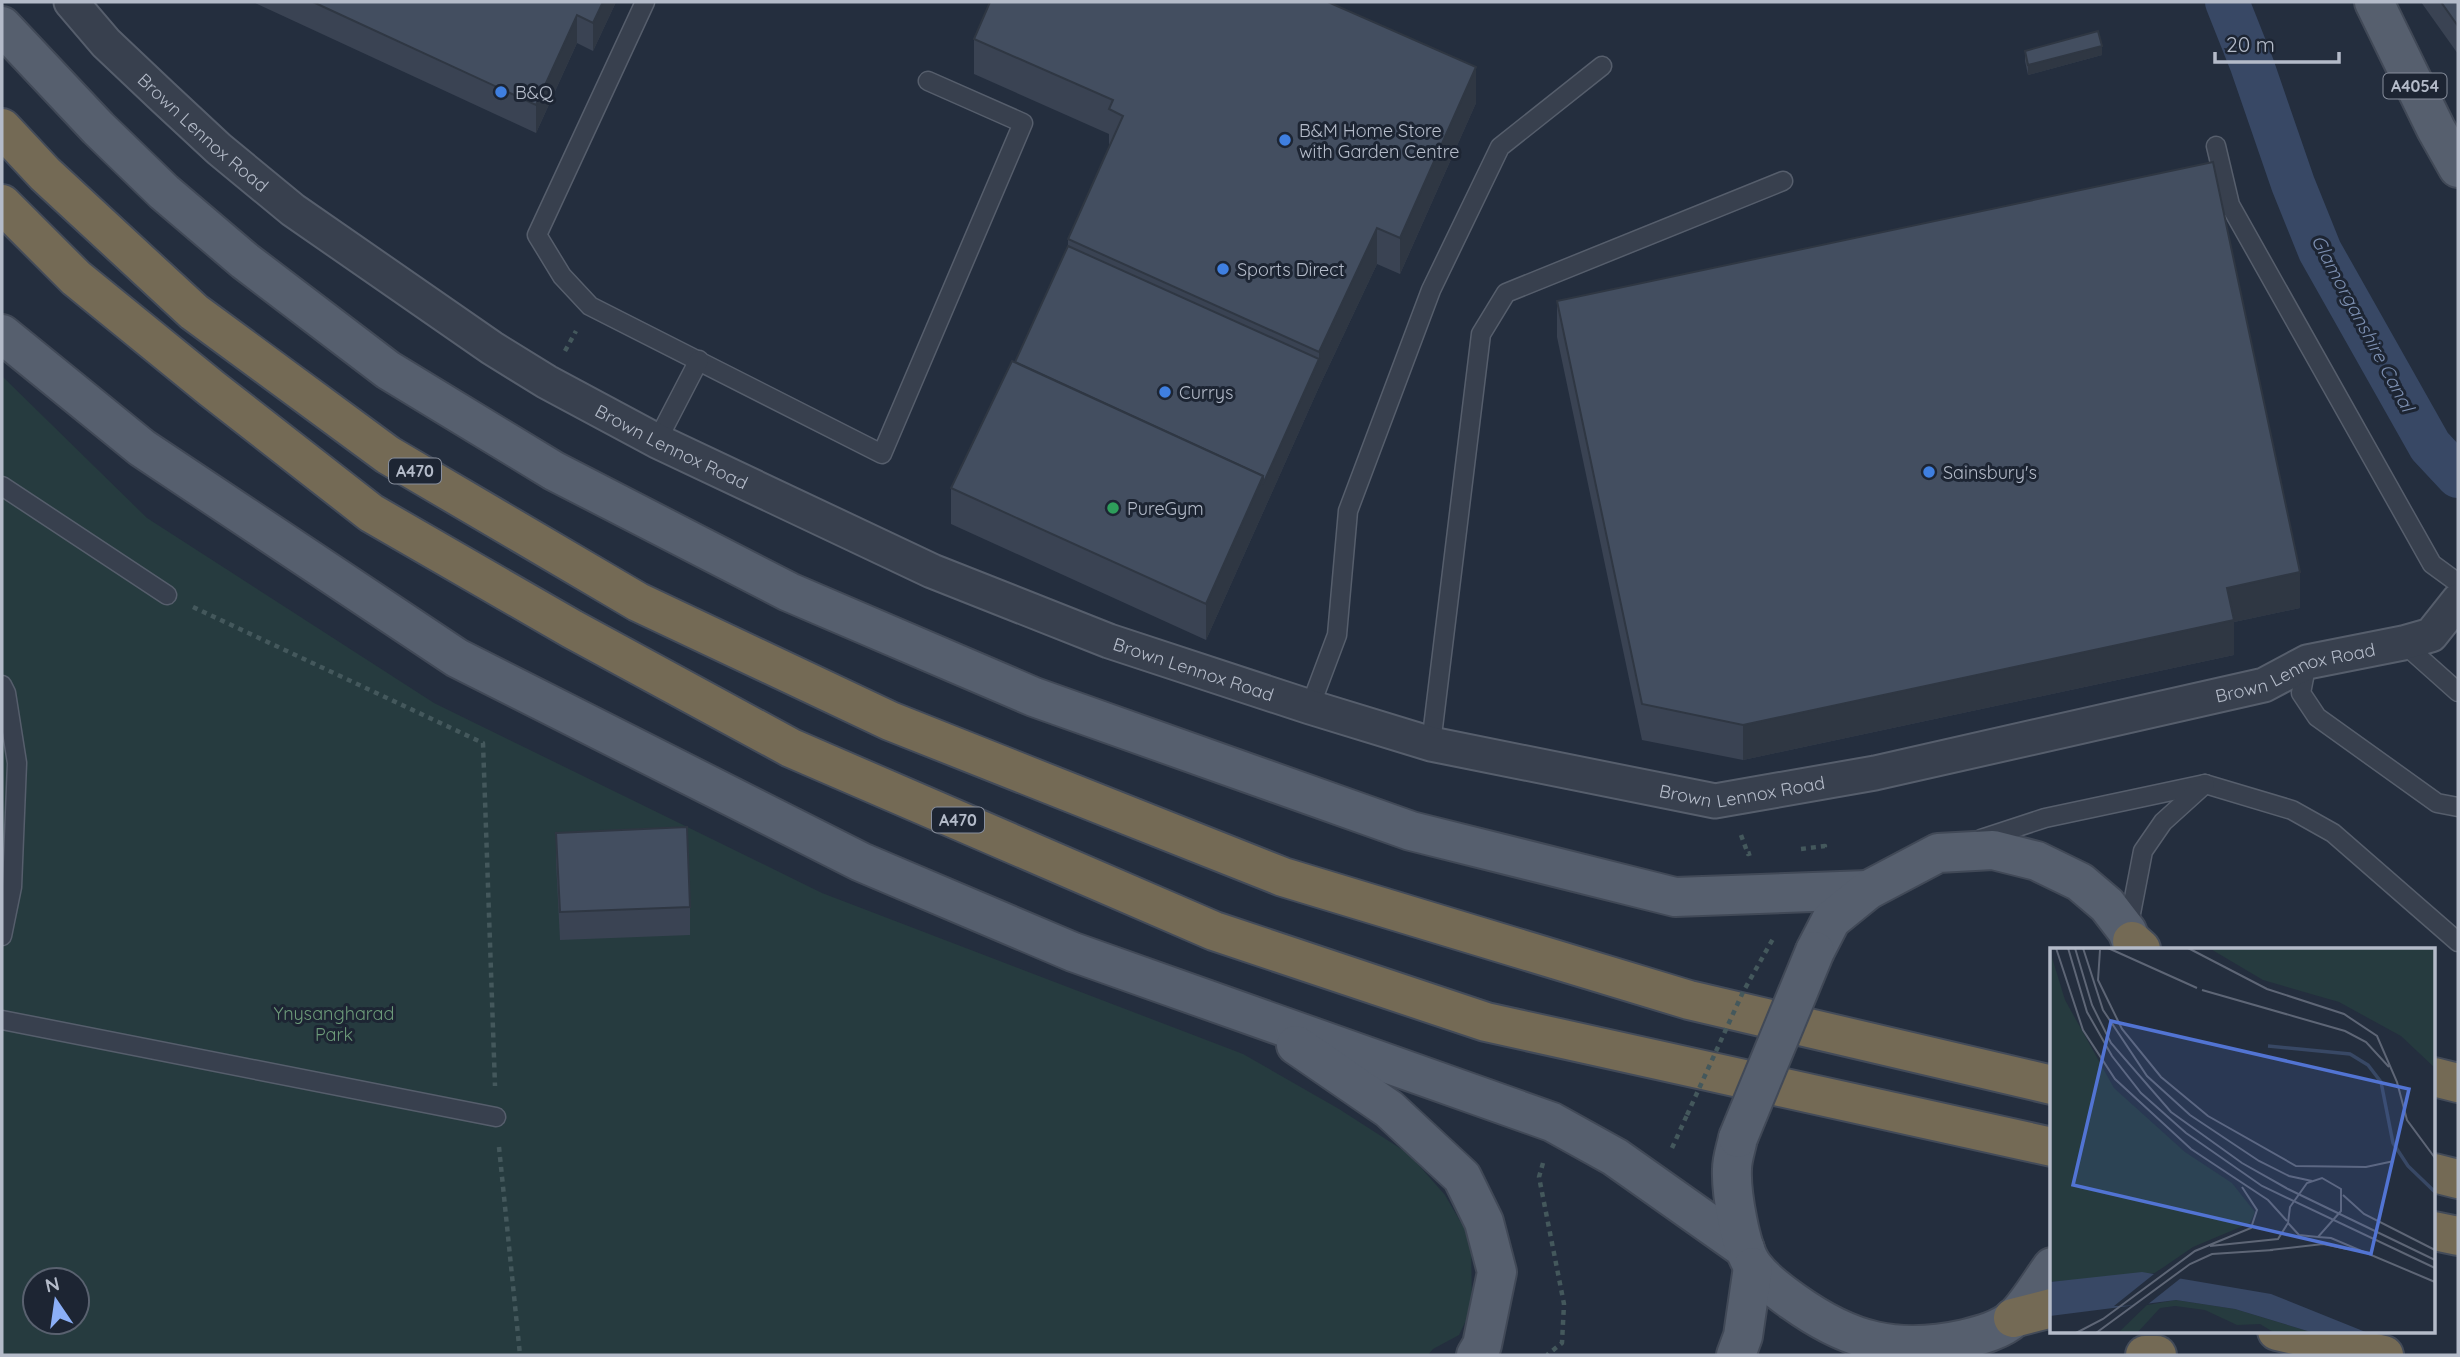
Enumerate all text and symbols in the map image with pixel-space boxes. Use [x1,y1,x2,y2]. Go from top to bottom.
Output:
scale bar [2215,21,2339,65]
text: 20 m [2226,31,2275,57]
street label: Brown Lennox Road [133,68,273,197]
road number: A4054 [2384,74,2446,99]
place label: B&Q [515,81,554,104]
marker: B&Q [493,84,509,100]
place label: B&M Home Store with Garden Centre [1299,119,1459,163]
marker: B&M Home Store with Garden Centre [1277,132,1293,148]
water label: Glamorganshire Canal [2306,231,2421,418]
place label: Sports Direct [1237,258,1345,281]
marker: Sports Direct [1215,261,1231,277]
place label: Currys [1179,381,1233,404]
marker: Currys [1157,384,1173,400]
street label: Brown Lennox Road [591,399,752,494]
road number: A470 [389,458,441,484]
place label: Sainsbury's [1943,461,2037,484]
marker: Sainsbury's [1921,464,1937,480]
place label: PureGym [1127,497,1204,520]
marker: PureGym [1105,500,1121,516]
street label: Brown Lennox Road [1110,632,1277,706]
street label: Brown Lennox Road [2213,637,2377,707]
street label: Brown Lennox Road [1657,771,1826,813]
road number: A470 [932,807,984,832]
inset map [2050,948,2436,1332]
park label: Ynysangharad Park [274,1002,394,1046]
north arrow [21,1266,91,1336]
text: N [43,1271,62,1298]

